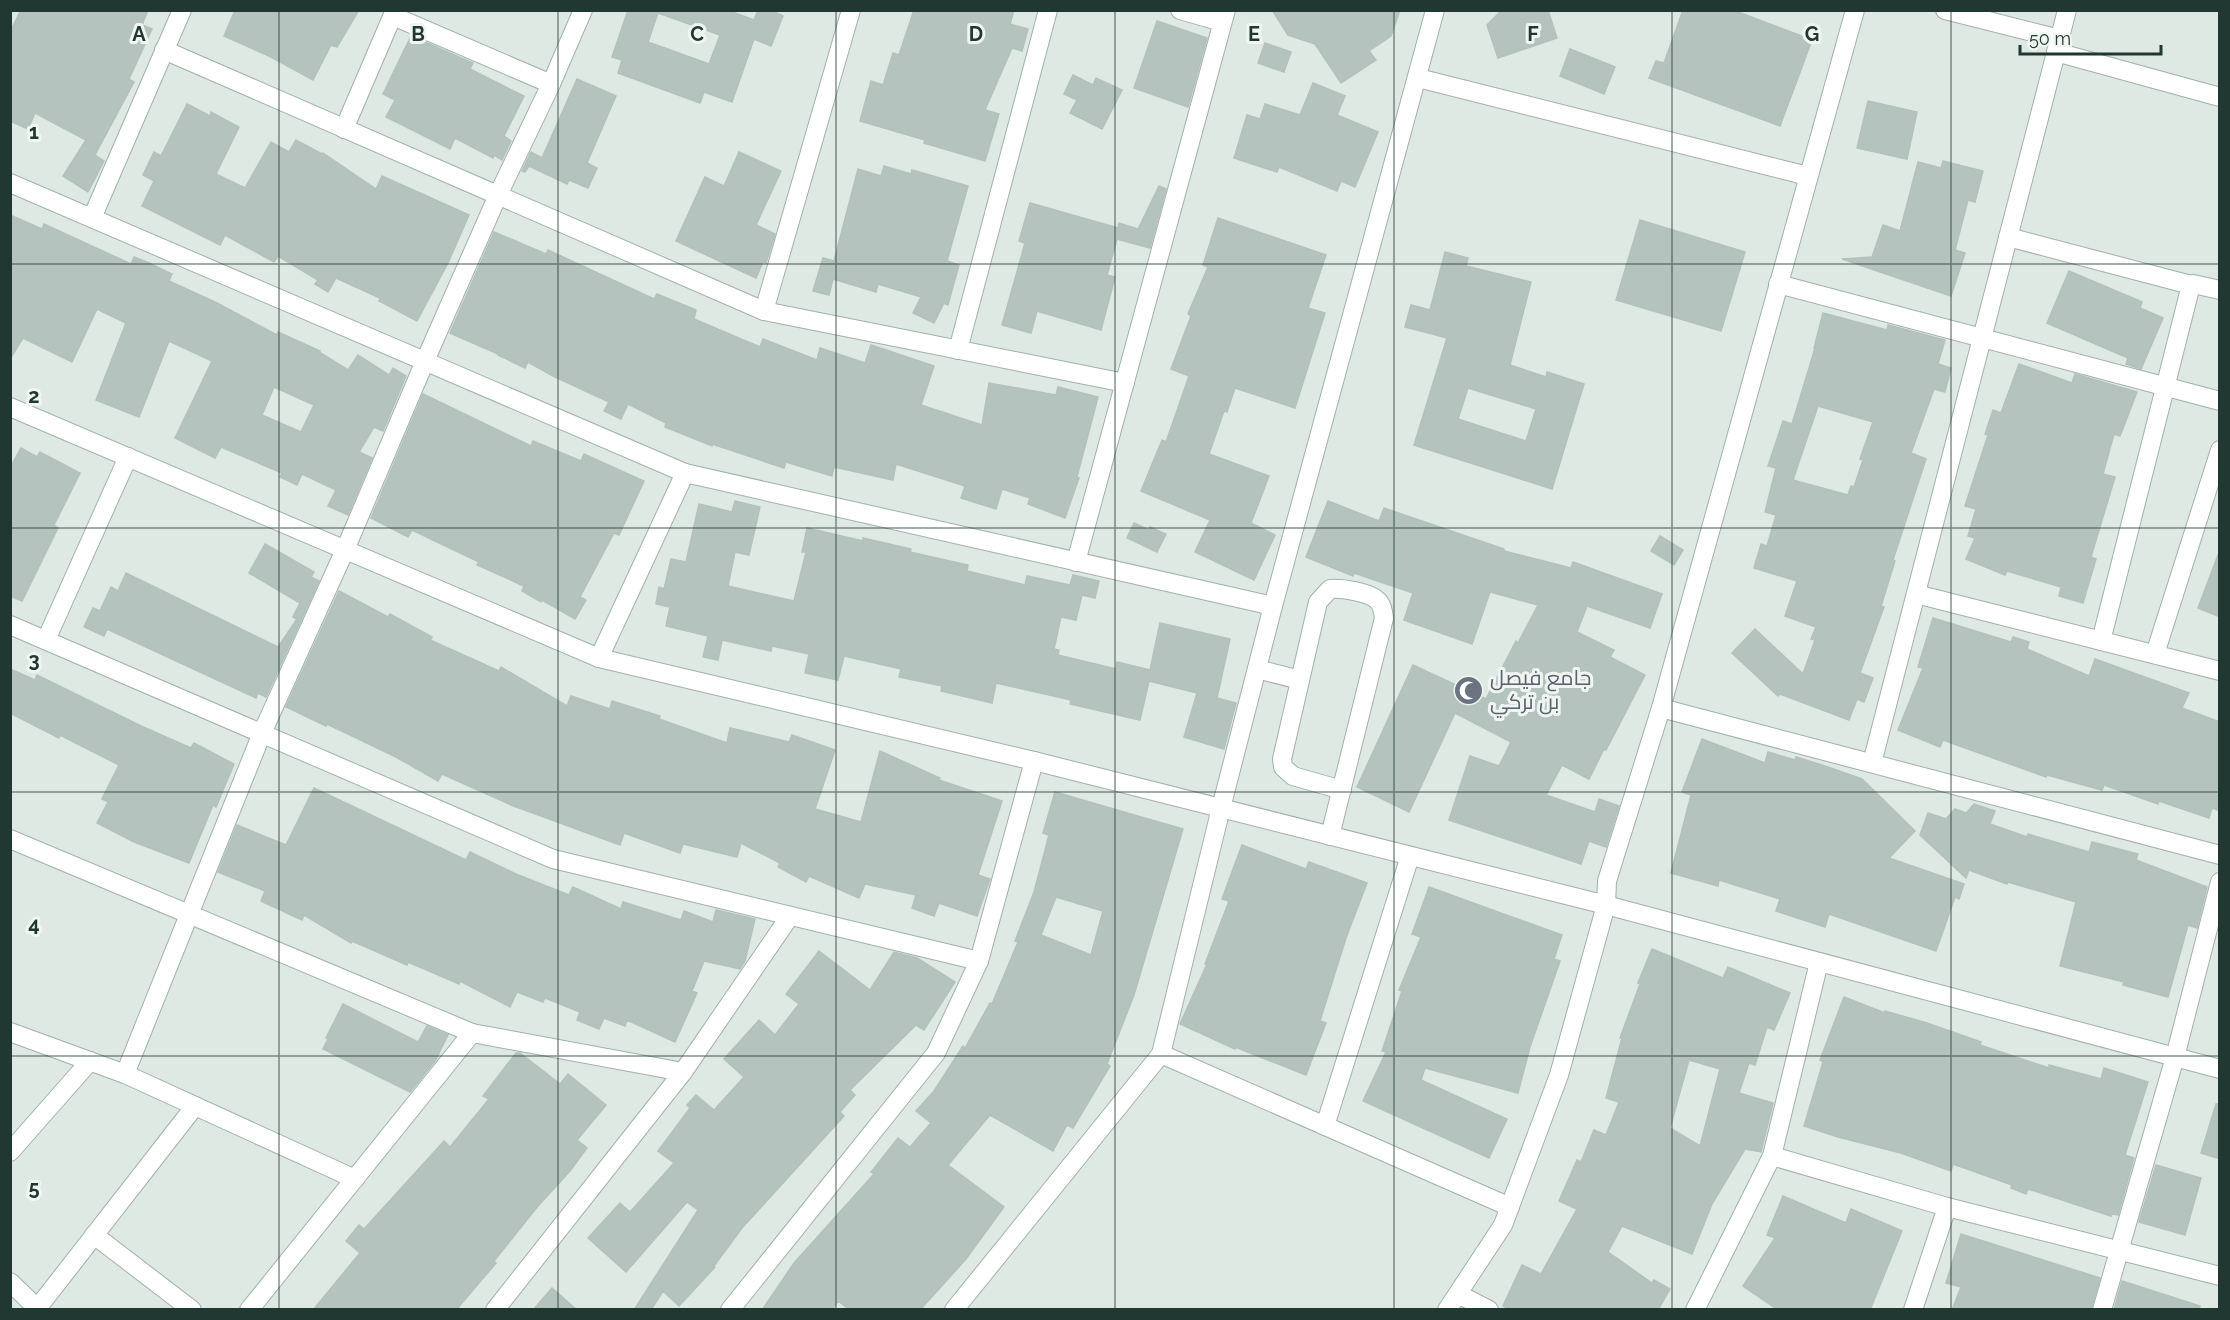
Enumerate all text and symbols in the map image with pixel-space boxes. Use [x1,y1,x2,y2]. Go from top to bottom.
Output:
scale bar [2020,18,2161,56]
text: A [132,22,146,46]
text: B [411,22,425,46]
text: C [690,22,704,46]
text: D [969,22,983,46]
text: E [1248,22,1260,46]
text: F [1527,22,1539,46]
text: G [1805,22,1819,46]
text: 50 m [2029,28,2071,49]
text: 1 [29,120,39,144]
text: 2 [28,384,40,408]
text: 3 [28,648,40,672]
place label: جامع فيصل بن تركي [1490,665,1591,718]
mosque icon: جامع فيصل بن تركي [1453,674,1485,706]
text: 4 [28,912,40,936]
text: 5 [28,1176,40,1200]

